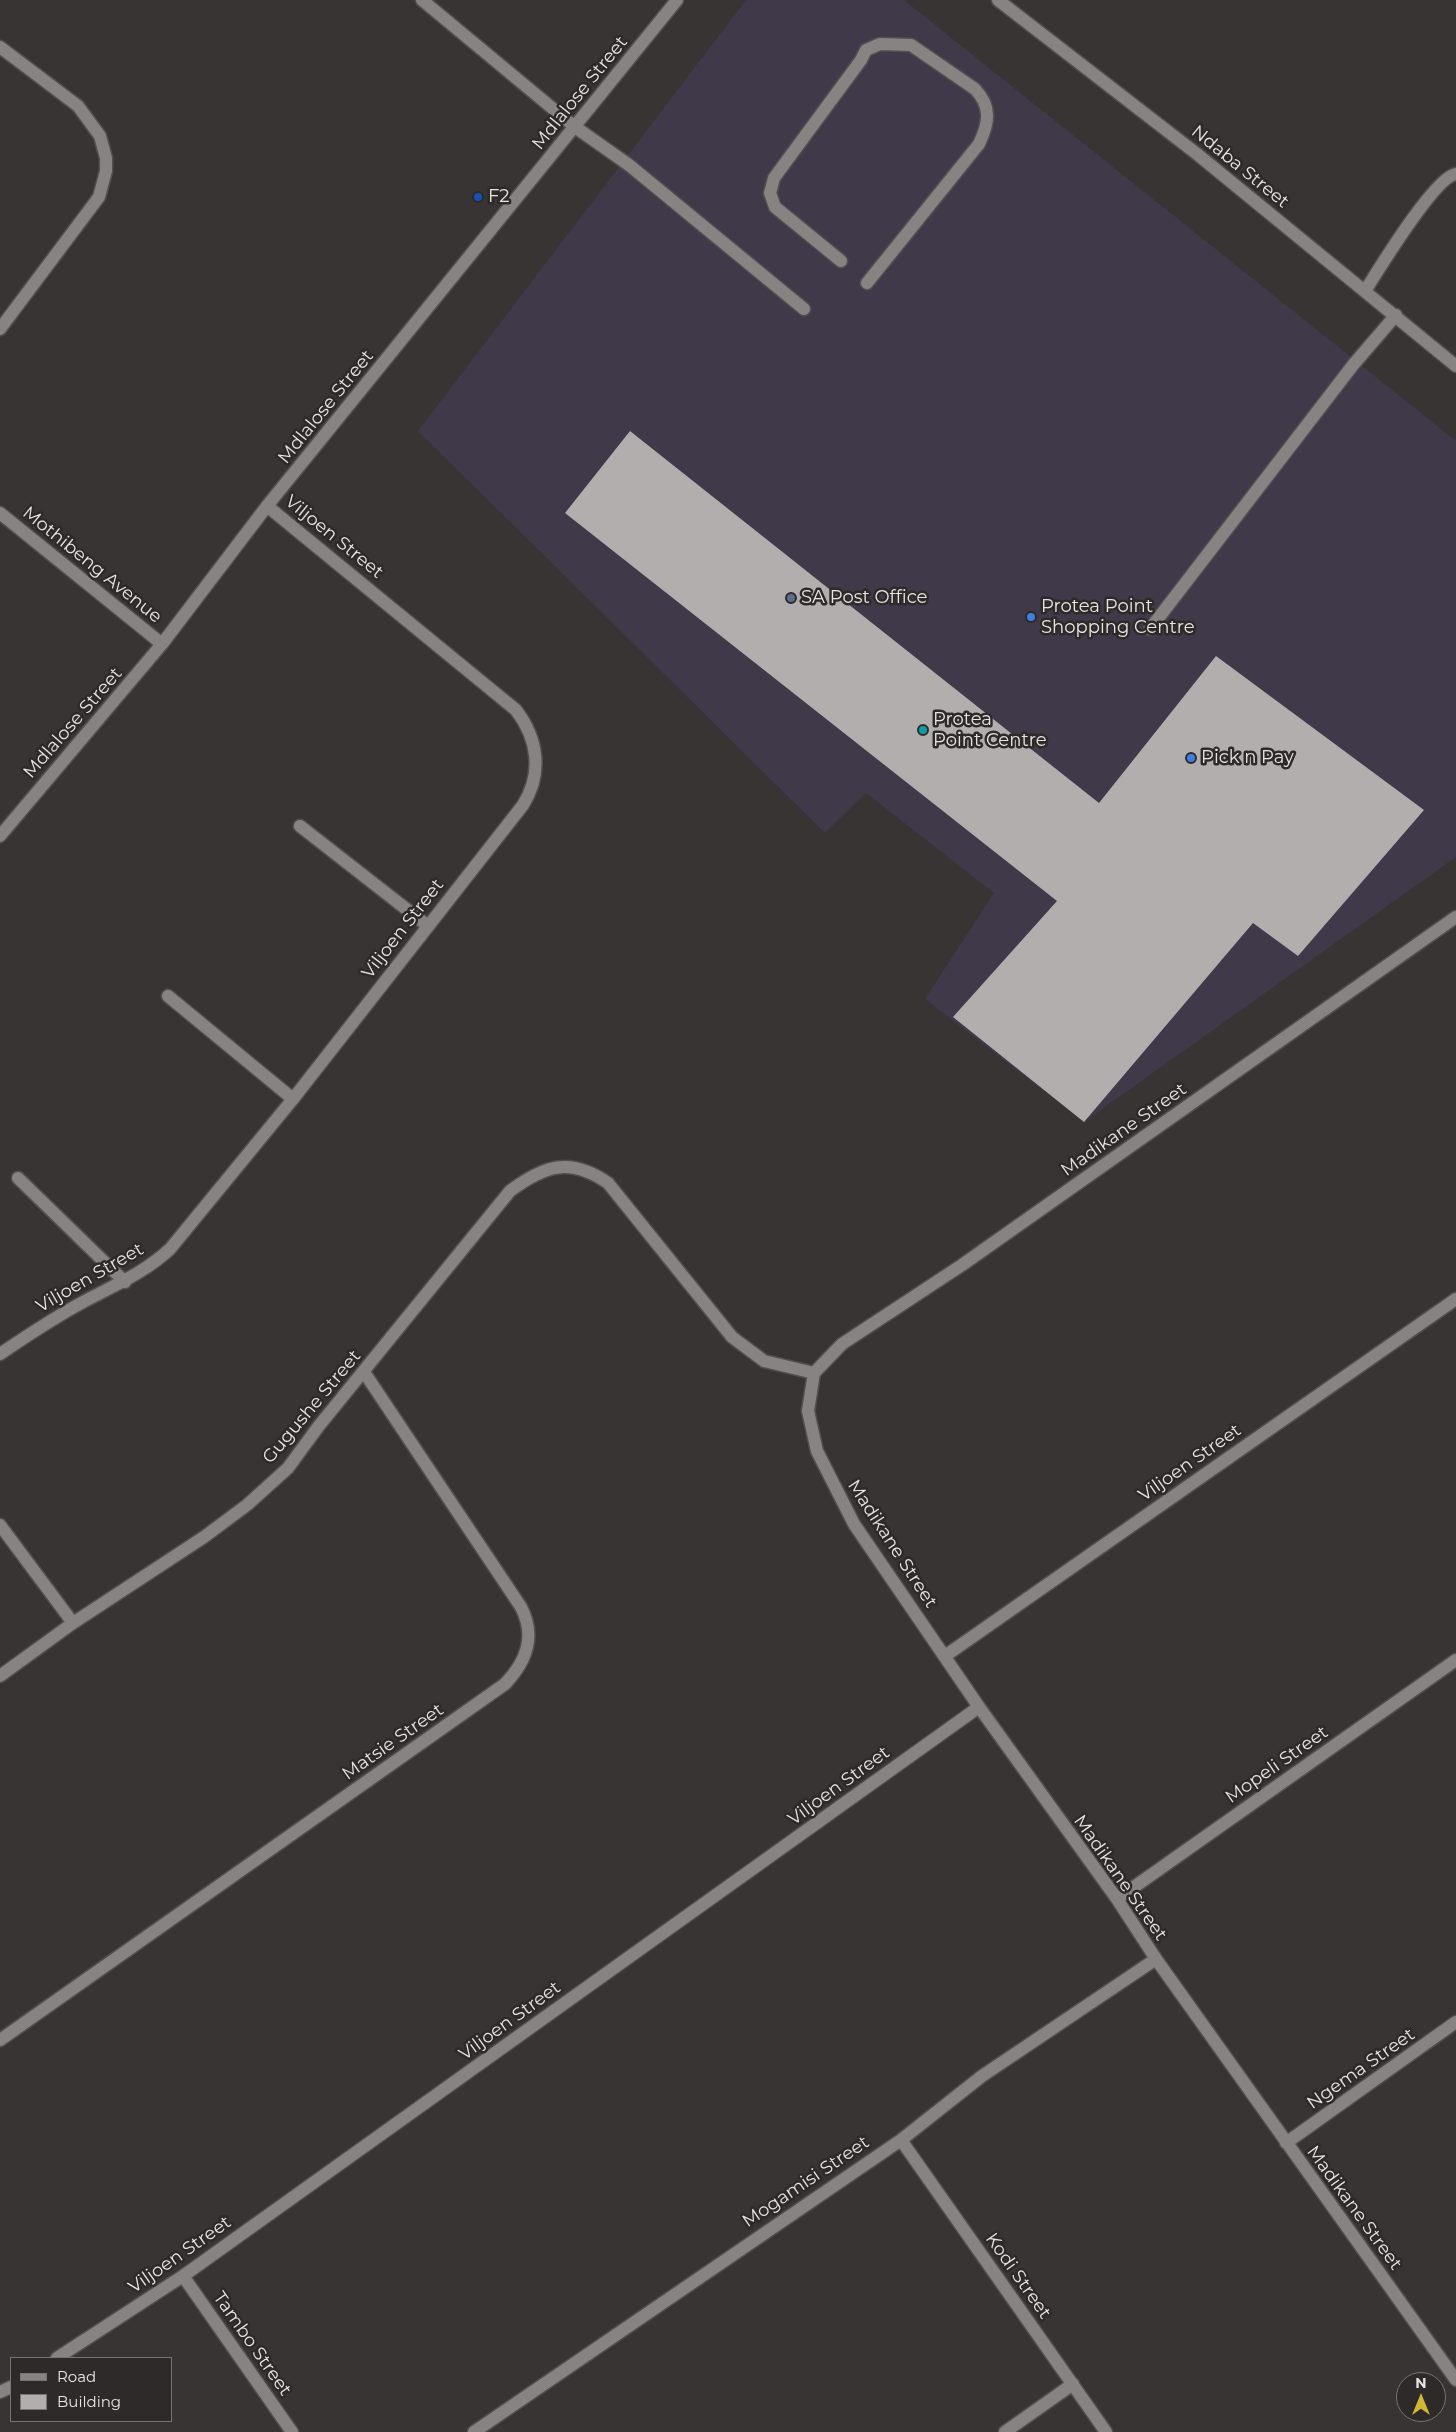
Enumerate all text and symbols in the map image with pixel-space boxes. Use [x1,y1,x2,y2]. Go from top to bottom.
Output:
street label: Mdlalose Street [528,32,632,154]
street label: Ndaba Street [1187,121,1293,213]
place label: F2 [488,186,510,208]
marker: F2 [472,191,484,203]
street label: Mdlalose Street [274,346,378,468]
street label: Viljoen Street [280,491,388,583]
street label: Mothibeng Avenue [18,502,166,628]
place label: SA Post Office [801,587,927,609]
marker: SA Post Office [785,592,797,604]
place label: Protea Point Shopping Centre [1041,596,1195,638]
marker: Protea Point Shopping Centre [1025,611,1037,623]
street label: Mdlalose Street [19,663,127,783]
place label: Protea Point Centre [933,709,1047,752]
marker: Protea Point Centre [917,724,929,736]
place label: Pick n Pay [1201,747,1294,769]
marker: Pick n Pay [1185,752,1197,764]
street label: Viljoen Street [357,875,449,983]
street label: Madikane Street [1057,1079,1191,1181]
street label: Viljoen Street [32,1239,148,1317]
street label: Gugushe Street [258,1346,366,1468]
street label: Viljoen Street [1135,1420,1245,1506]
street label: Madikane Street [843,1476,941,1612]
street label: Matsie Street [338,1699,448,1785]
street label: Mopeli Street [1222,1722,1332,1808]
street label: Viljoen Street [784,1742,894,1830]
street label: Madikane Street [1069,1811,1171,1945]
street label: Viljoen Street [455,1977,565,2065]
street label: Ngema Street [1303,2024,1419,2114]
street label: Mogamisi Street [739,2132,873,2232]
street label: Madikane Street [1302,2142,1406,2274]
street label: Viljoen Street [125,2212,235,2298]
street label: Kodi Street [981,2229,1055,2323]
street label: Tambo Street [208,2288,296,2400]
legend [10,2357,172,2422]
text: Road [57,2367,96,2386]
north arrow [1396,2372,1446,2422]
text: N [1415,2374,1427,2392]
text: Building [57,2392,121,2411]

